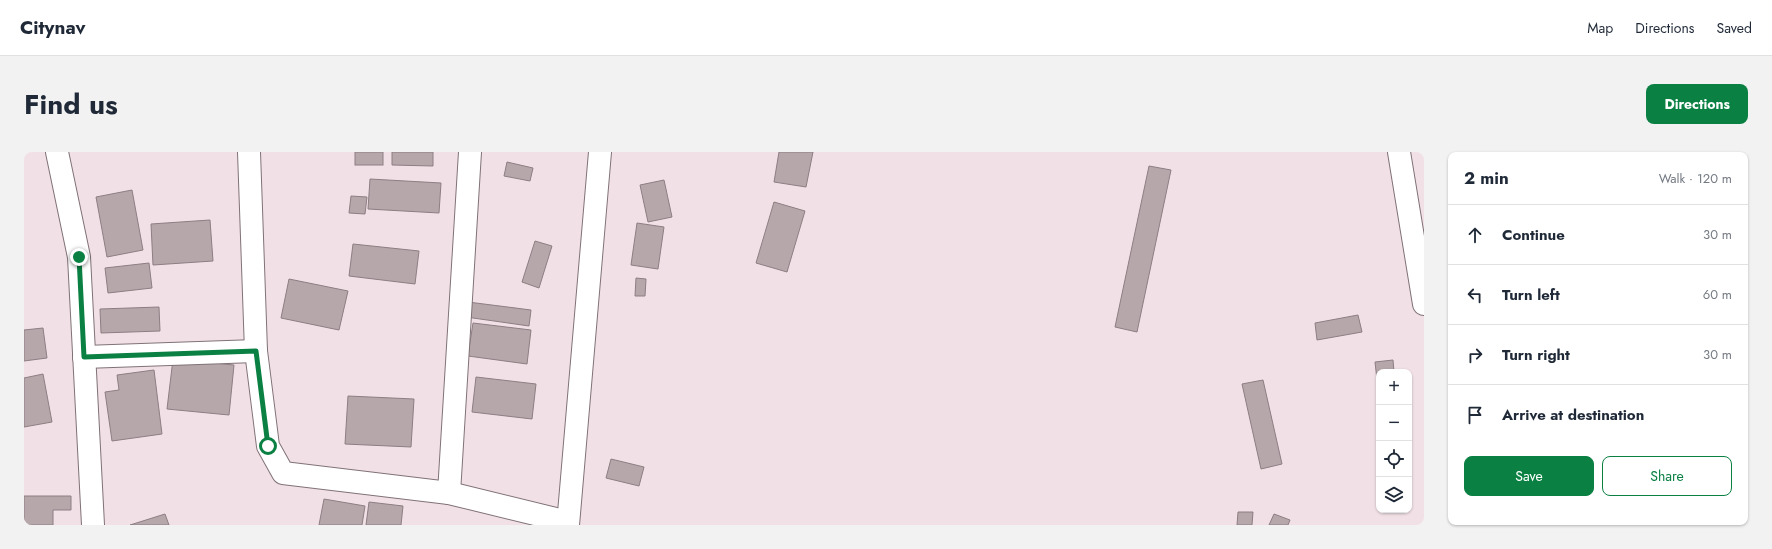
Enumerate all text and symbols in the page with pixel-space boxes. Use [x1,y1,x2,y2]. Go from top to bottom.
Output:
text: Citynav [20,14,86,41]
text: Map [1587,18,1613,38]
text: Directions [1635,18,1695,38]
text: Saved [1717,18,1752,38]
text: Find us [24,84,118,125]
button: Directions [1646,84,1748,124]
text: 2 min [1464,166,1509,190]
text: Walk · 120 m [1659,169,1732,188]
icon: ahead [1464,224,1486,246]
text: Continue [1502,224,1565,246]
text: 30 m [1703,225,1732,244]
route end [70,248,88,266]
icon: left [1464,284,1486,306]
text: Turn left [1502,284,1560,306]
text: 60 m [1703,285,1732,304]
icon: right [1464,344,1486,366]
text: Turn right [1502,344,1570,366]
text: 30 m [1703,345,1732,364]
map controls [1376,369,1412,513]
button: + [1376,369,1412,405]
icon: arrive [1464,404,1486,426]
text: Arrive at destination [1502,404,1644,426]
button: − [1376,405,1412,441]
route start [259,437,277,455]
button: locate [1376,441,1412,477]
button: Save [1464,456,1594,496]
button: Share [1602,456,1732,496]
button: layers [1376,477,1412,513]

